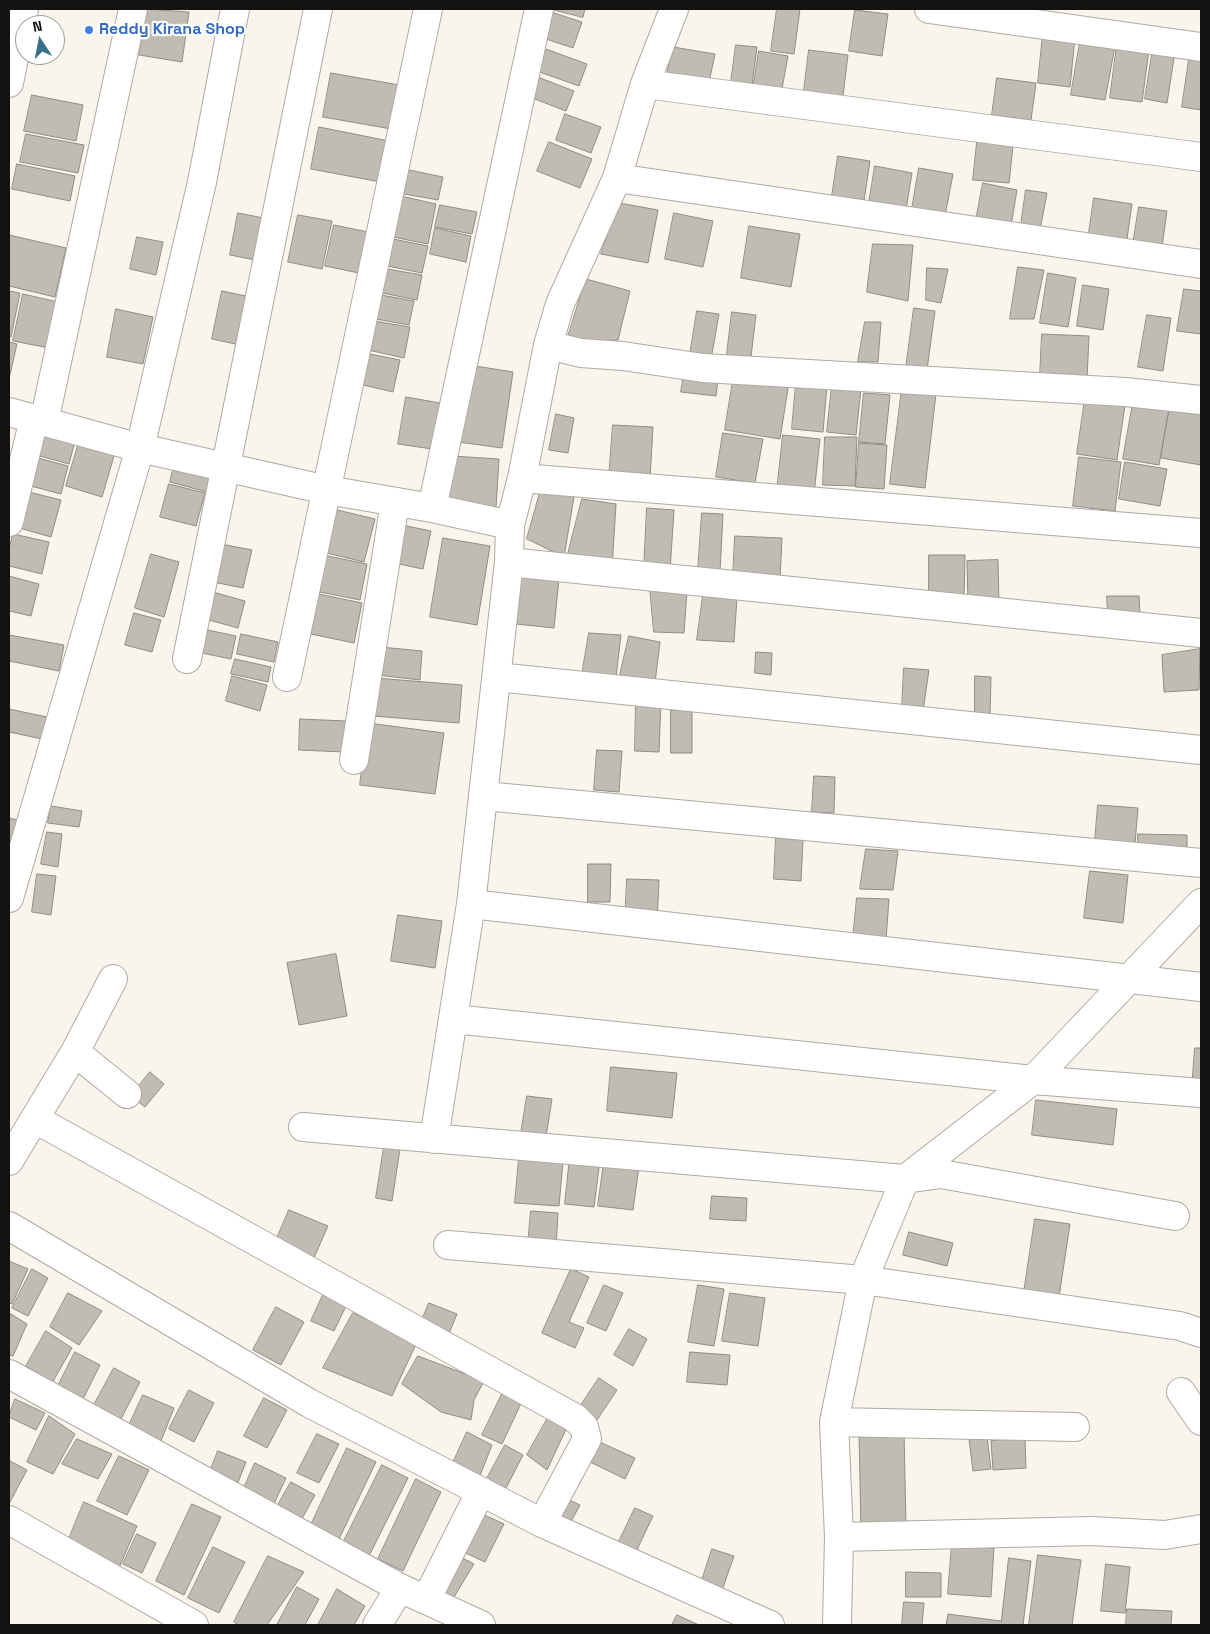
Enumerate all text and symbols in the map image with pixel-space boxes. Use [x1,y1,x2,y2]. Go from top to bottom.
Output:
north arrow [15,15,65,65]
text: N [31,17,44,36]
place label: Reddy Kirana Shop [99,20,245,40]
marker: Reddy Kirana Shop [83,24,95,36]

